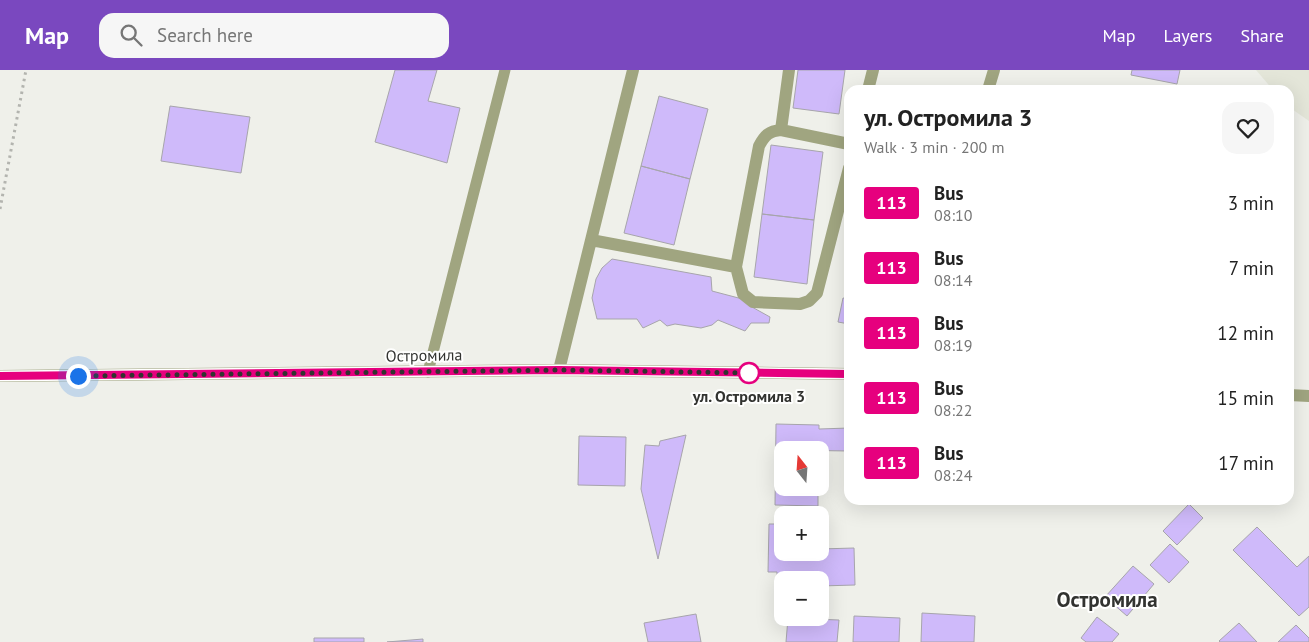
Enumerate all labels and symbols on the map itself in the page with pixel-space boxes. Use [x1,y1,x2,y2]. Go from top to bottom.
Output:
street label: Остромила [386,344,462,366]
marker: ул. Остромила 3 [738,362,760,384]
your location [66,364,91,389]
place label: ул. Остромила 3 [692,386,805,406]
north arrow [774,441,829,496]
district label: Остромила [1056,586,1158,613]

